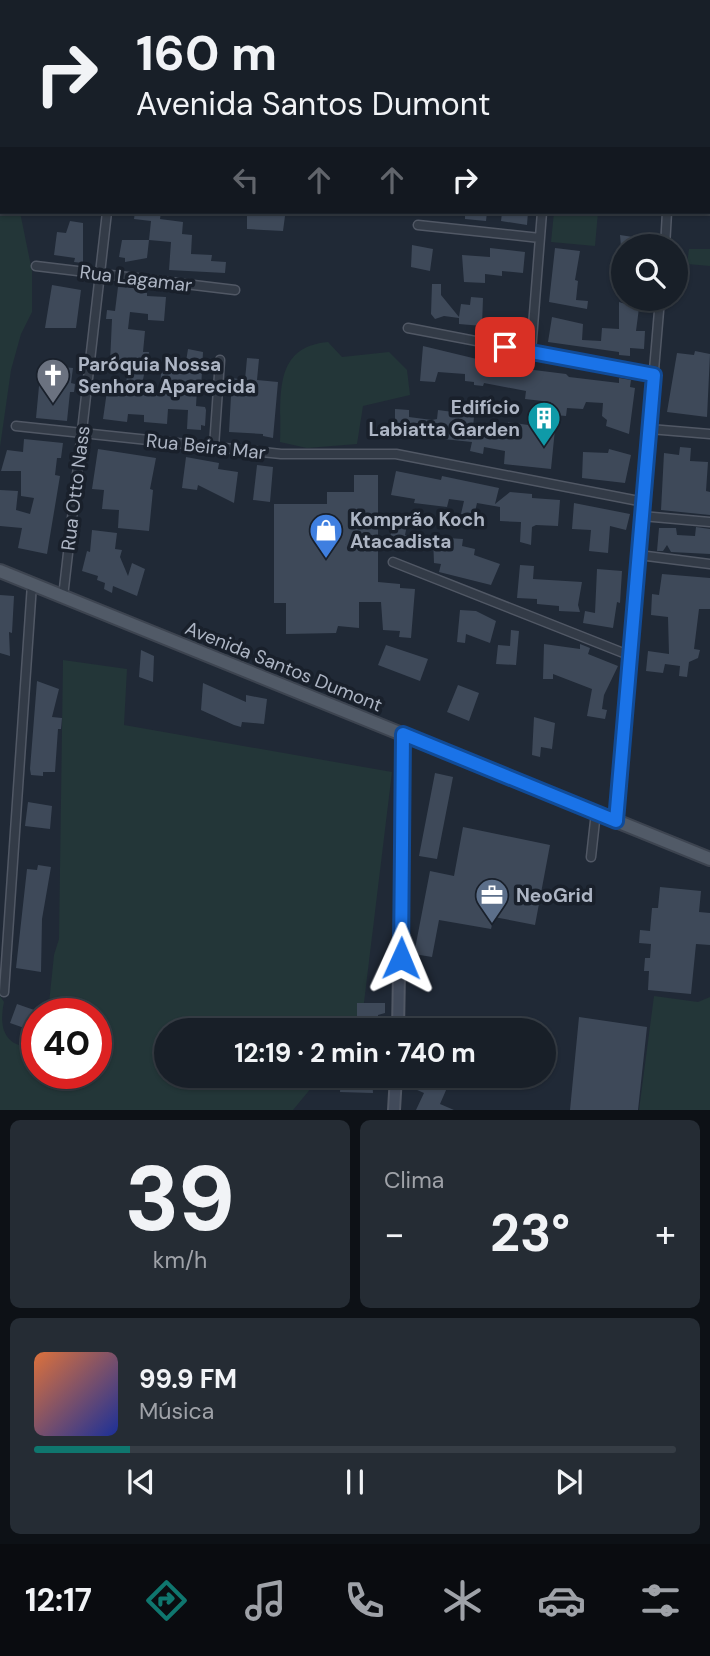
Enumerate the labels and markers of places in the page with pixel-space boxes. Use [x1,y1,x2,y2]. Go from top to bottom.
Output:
pin [475,317,535,377]
place label: Paróquia Nossa Senhora Aparecida [78,352,256,399]
church icon: Paróquia Nossa Senhora Aparecida [34,356,72,405]
place label: Edifício Labiatta Garden [368,395,520,442]
building icon: Edifício Labiatta Garden [525,399,563,448]
place label: Komprão Koch Atacadista [350,507,485,554]
shop icon: Komprão Koch Atacadista [307,511,345,560]
office icon: NeoGrid [473,876,511,925]
place label: NeoGrid [516,883,593,908]

